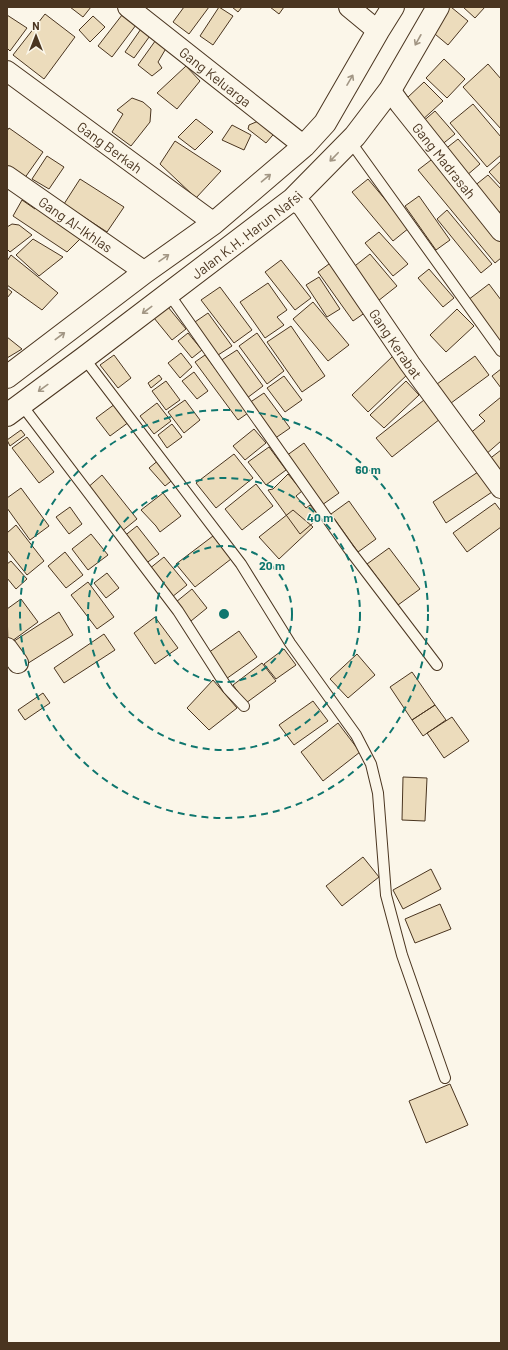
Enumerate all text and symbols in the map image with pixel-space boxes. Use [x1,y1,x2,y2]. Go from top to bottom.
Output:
north arrow [16,16,56,56]
text: N [32,19,40,32]
one-way arrow [413,34,421,46]
street label: Gang Keluarga [177,43,255,110]
one-way arrow [346,74,354,86]
street label: Gang Berkah [74,117,146,176]
street label: Gang Madrasah [409,119,480,201]
one-way arrow [329,152,339,162]
one-way arrow [261,174,271,183]
street label: Jalan K.H. Harun Nafsi [188,186,306,282]
street label: Gang Al-Ikhlas [36,192,116,256]
one-way arrow [158,254,169,262]
street label: Gang Kerabat [366,305,426,382]
one-way arrow [142,306,153,314]
one-way arrow [55,332,66,341]
one-way arrow [38,384,49,392]
text: 60 m [355,462,381,476]
text: 40 m [307,510,333,524]
text: 20 m [259,558,285,572]
centre of rings [217,607,231,621]

